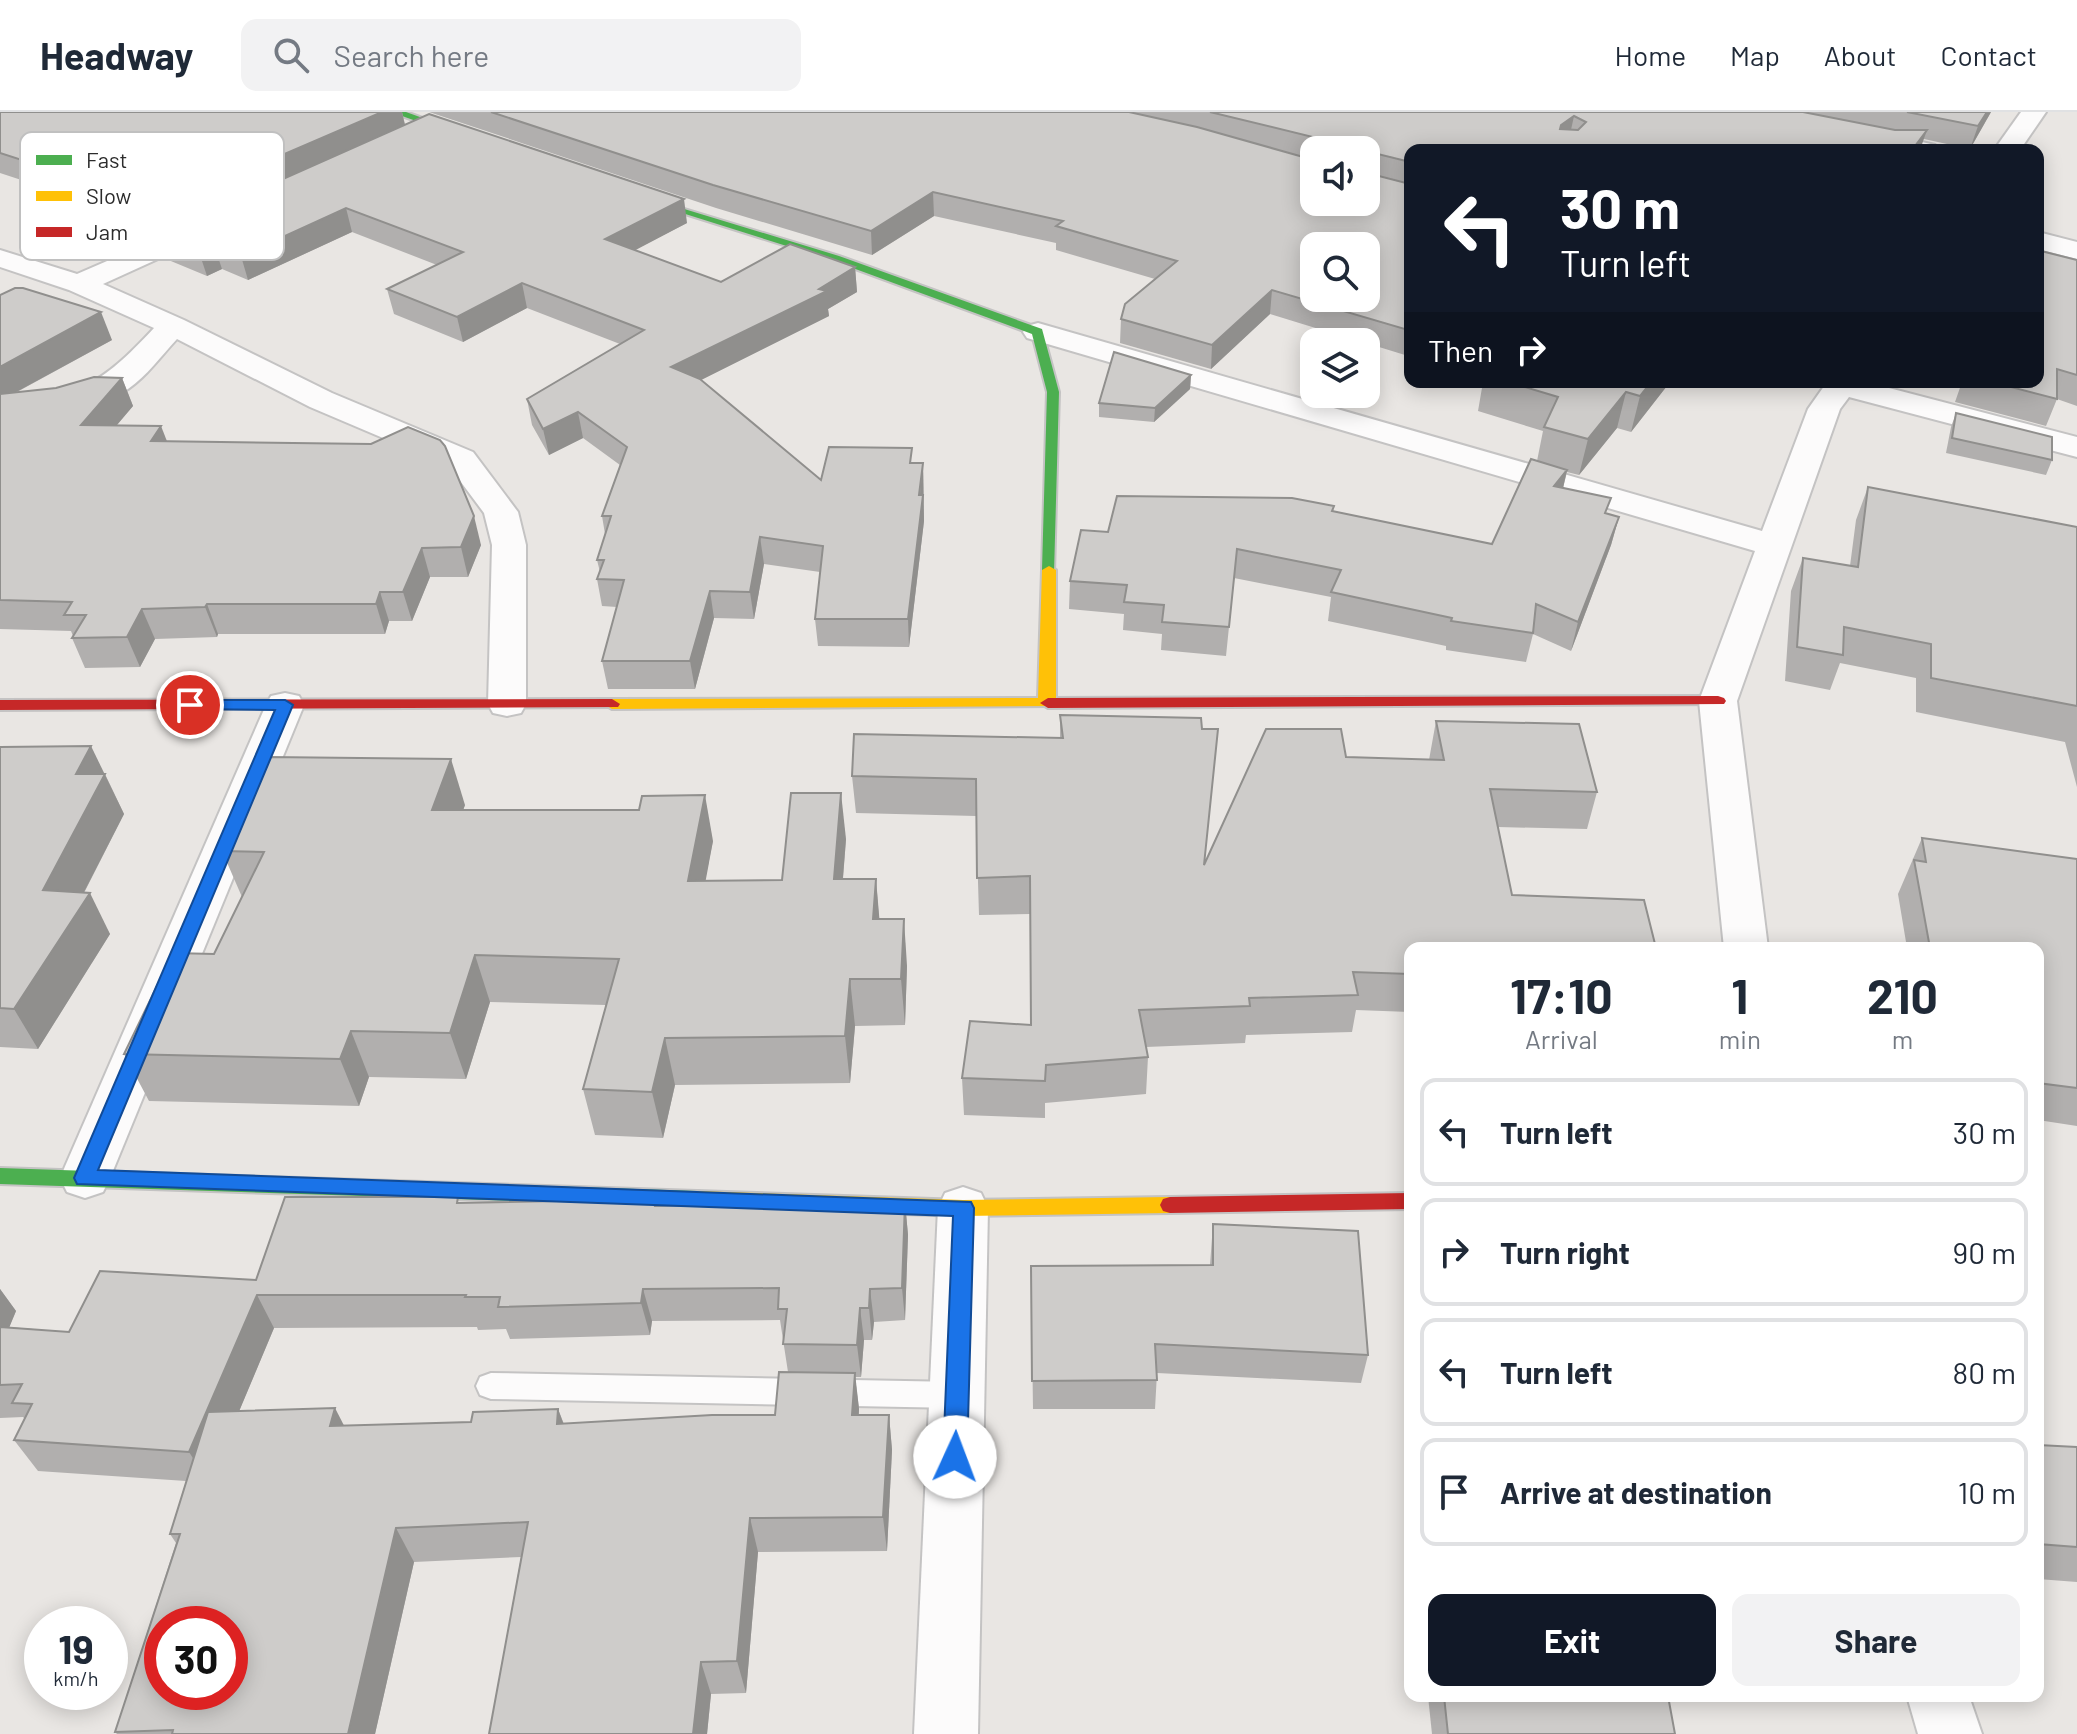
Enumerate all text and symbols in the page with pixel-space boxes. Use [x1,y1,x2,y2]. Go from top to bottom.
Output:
search box [241,19,801,91]
text: Headway [40,32,193,78]
icon: search [269,33,313,77]
text: Search here [333,37,489,73]
text: Home [1615,38,1686,72]
text: Map [1730,38,1780,72]
text: About [1824,38,1896,72]
text: Contact [1940,38,2037,72]
legend [20,132,284,260]
map controls [1300,136,1380,408]
button: sound [1300,136,1380,216]
text: Fast [86,146,128,172]
text: 30 m [1560,173,1680,240]
icon: left [1428,176,1532,280]
text: Slow [86,182,131,208]
text: Jam [86,218,128,244]
button: search [1300,232,1380,312]
text: Turn left [1560,241,1691,284]
button: layers [1300,328,1380,408]
icon: right [1509,328,1553,372]
text: Then [1428,332,1493,368]
pin [156,671,224,739]
icon: arrive [168,683,212,727]
text: 17:10 [1510,966,1613,1024]
text: 1 [1731,966,1748,1024]
text: 210 [1867,966,1938,1024]
text: Arrival [1525,1023,1598,1054]
text: min [1719,1023,1761,1054]
text: m [1892,1023,1913,1054]
icon: left [1432,1110,1476,1154]
text: Turn left [1500,1114,1613,1150]
text: 30 m [1953,1114,2016,1150]
icon: right [1432,1230,1476,1274]
text: Turn right [1500,1234,1630,1270]
text: 90 m [1953,1234,2016,1270]
icon: left [1432,1350,1476,1394]
text: Turn left [1500,1354,1613,1390]
text: 80 m [1953,1354,2016,1390]
position arrow [913,1415,997,1499]
icon: arrive [1432,1470,1476,1514]
text: Arrive at destination [1500,1474,1772,1510]
text: 10 m [1958,1474,2016,1510]
button: Exit [1428,1594,1716,1686]
button: Share [1732,1594,2020,1686]
speed limit sign: 30 [144,1606,248,1710]
text: 19 [58,1624,94,1672]
text: km/h [53,1666,99,1690]

